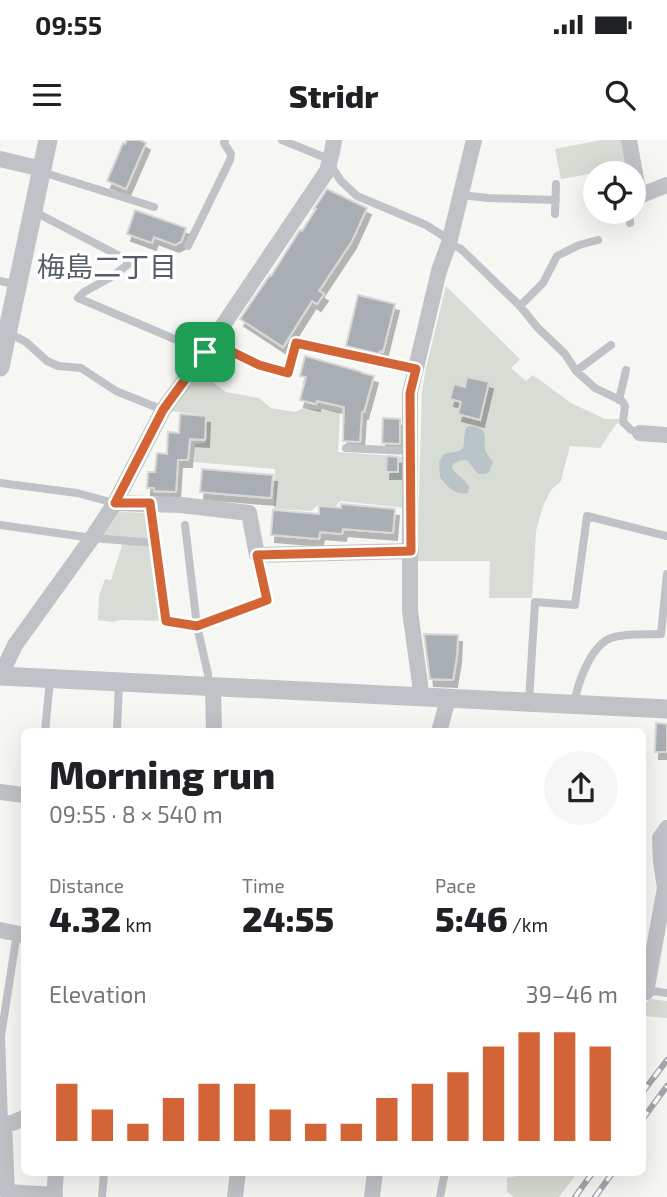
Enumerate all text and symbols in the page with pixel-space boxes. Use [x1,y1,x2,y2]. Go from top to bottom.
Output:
text: 09:55 [35,9,102,40]
icon: menu [28,76,66,114]
text: Stridr [289,76,378,114]
icon: search [601,76,639,114]
map controls [583,161,646,224]
button: locate [583,161,646,224]
district label: 梅島二丁目 [37,249,177,283]
pin [175,322,235,382]
icon: arrive [186,333,224,371]
text: Morning run [49,751,275,797]
button: share [544,751,618,825]
text: 09:55 · 8 × 540 m [49,800,223,828]
text: Distance [49,874,124,897]
text: Time [242,874,285,897]
text: Pace [435,874,476,897]
text: 4.32 [49,897,121,939]
text: 24:55 [242,897,334,939]
text: 5:46 [435,897,508,939]
text: km [121,913,152,936]
text: /km [508,913,548,936]
text: Elevation [49,980,147,1008]
text: 39–46 m [526,980,618,1008]

